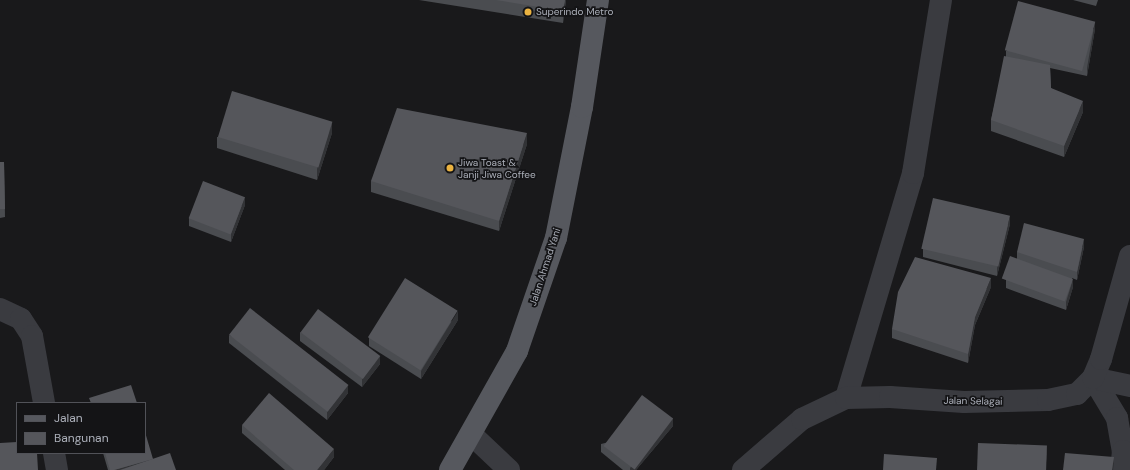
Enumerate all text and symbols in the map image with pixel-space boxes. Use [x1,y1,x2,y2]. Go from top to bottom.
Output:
place label: Superindo Metro [536,6,613,18]
marker: Superindo Metro [523,7,533,17]
place label: Jiwa Toast & Janji Jiwa Coffee [458,156,536,180]
marker: Jiwa Toast & Janji Jiwa Coffee [445,163,455,173]
street label: Jalan Ahmad Yani [527,227,563,307]
street label: Jalan Selagai [943,394,1003,408]
legend [16,402,146,454]
text: Jalan [54,410,83,426]
text: Bangunan [54,430,109,446]

